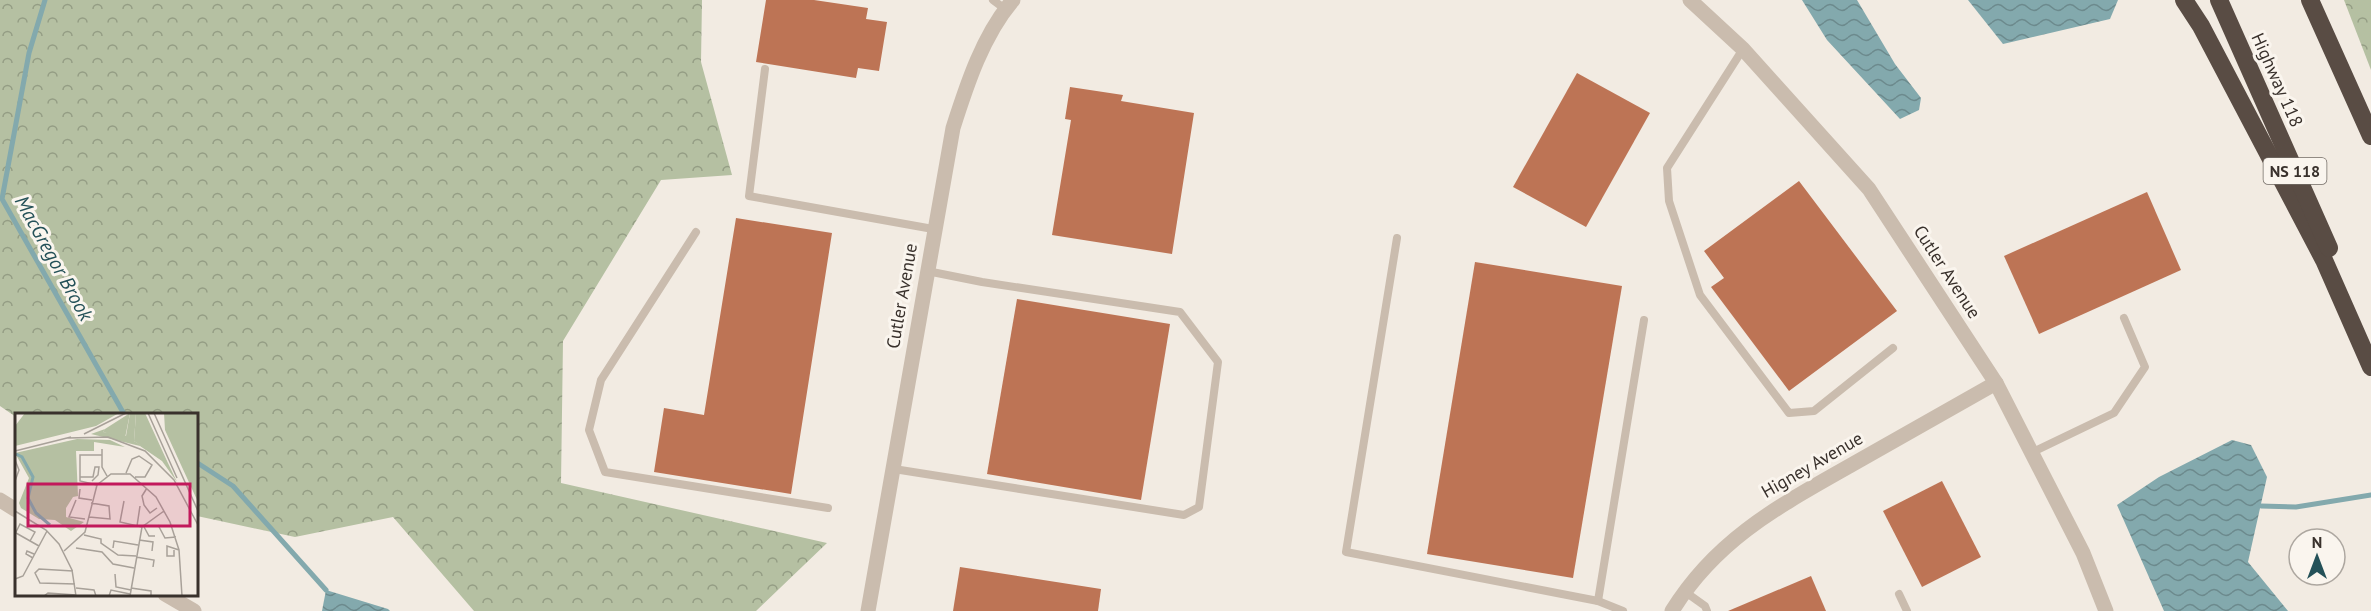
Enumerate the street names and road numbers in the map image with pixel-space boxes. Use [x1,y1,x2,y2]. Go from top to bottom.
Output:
street label: Highway 118 [2246,29,2308,130]
road number: NS 118 [2264,158,2326,184]
street label: Cutler Avenue [1909,221,1986,323]
street label: Cutler Avenue [881,241,922,350]
street label: Higney Avenue [1757,426,1867,503]

